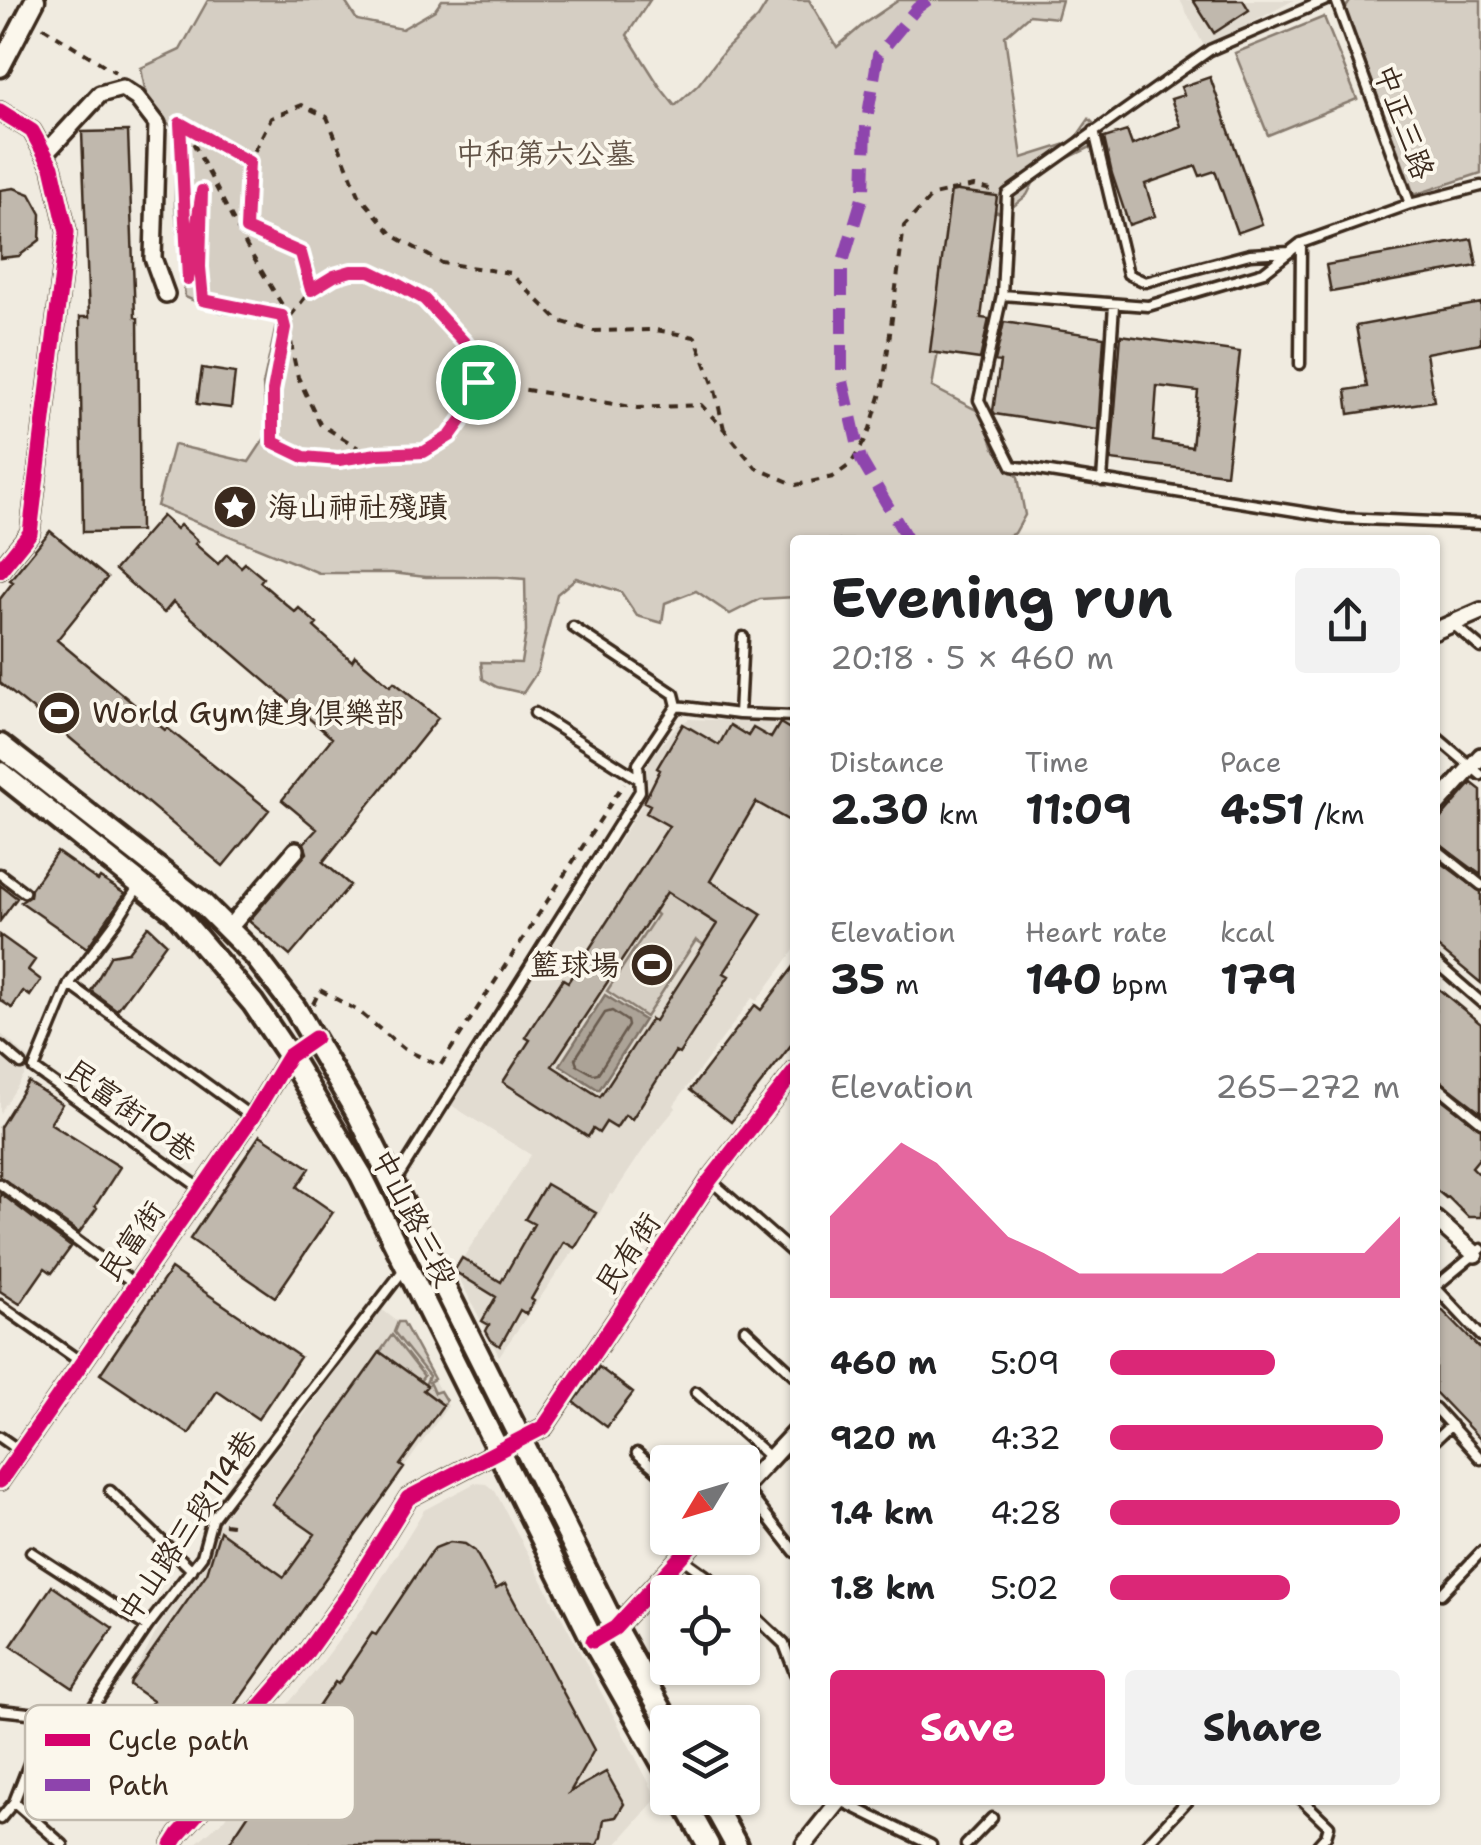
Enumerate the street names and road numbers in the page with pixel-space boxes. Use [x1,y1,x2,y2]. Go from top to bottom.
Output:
street label: 中正三路 [1365,58,1444,185]
street label: 民富街10巷 [57,1049,205,1172]
street label: 中山路三段 [362,1142,467,1294]
street label: 民富街 [89,1192,174,1289]
street label: 民有街 [585,1204,670,1301]
street label: 中山路三段114巷 [108,1422,267,1630]

